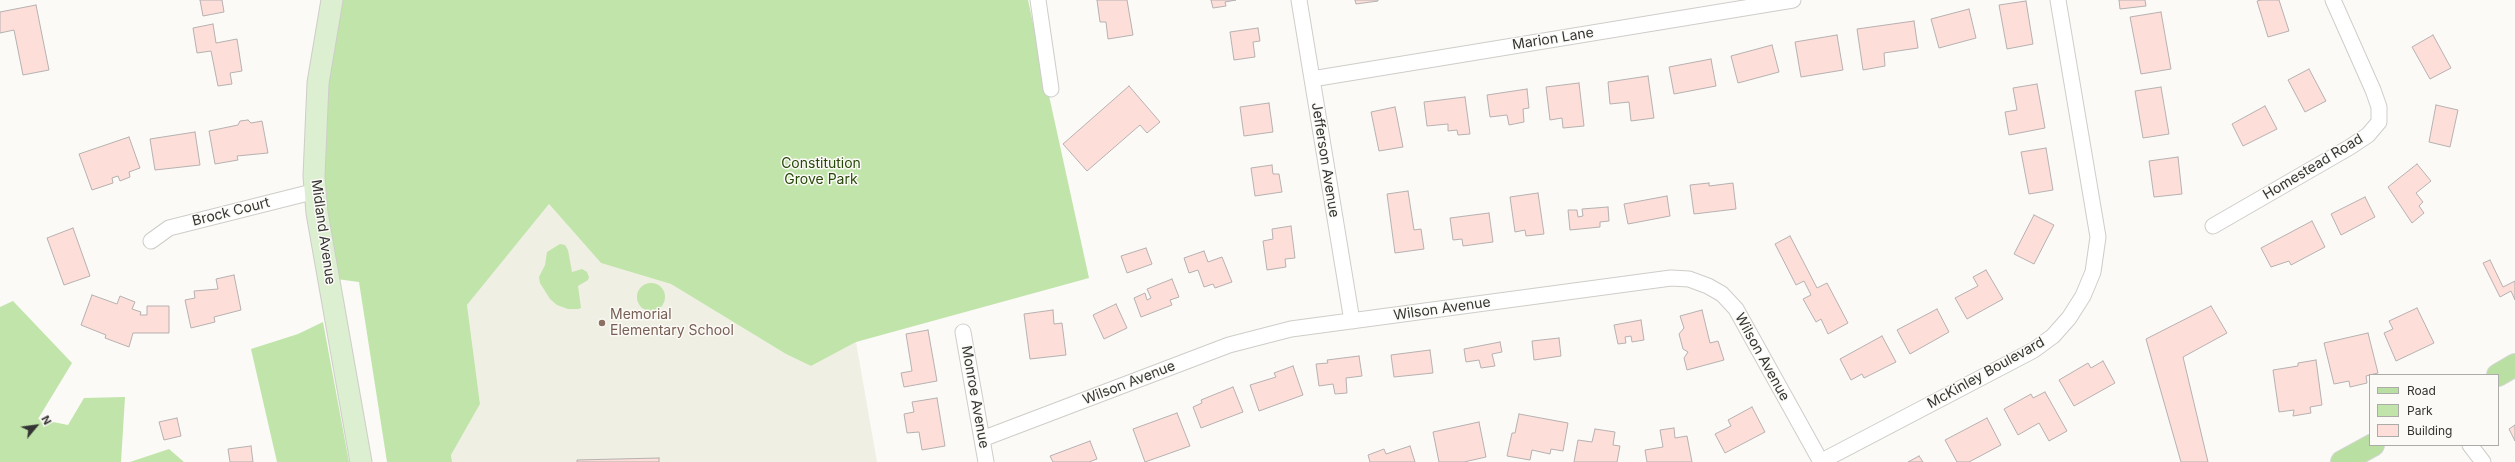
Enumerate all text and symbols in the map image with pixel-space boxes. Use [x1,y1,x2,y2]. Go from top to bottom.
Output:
street label: Marion Lane [1511,24,1595,54]
street label: Jefferson Avenue [1308,101,1342,219]
street label: Homestead Road [2260,131,2366,203]
park label: Constitution Grove Park [781,156,861,188]
street label: Midland Avenue [307,178,339,286]
street label: Brock Court [191,194,271,230]
street label: Wilson Avenue [1392,294,1492,324]
place label: Memorial Elementary School [610,307,734,340]
street label: Wilson Avenue [1731,310,1793,404]
marker: Memorial Elementary School [597,318,607,328]
street label: McKinley Boulevard [1924,334,2048,412]
street label: Monroe Avenue [958,344,992,450]
street label: Wilson Avenue [1080,358,1178,408]
legend [2369,374,2499,446]
text: Road [2407,383,2436,398]
text: Park [2407,403,2433,418]
north arrow [16,406,56,446]
text: N [38,413,55,427]
text: Building [2407,423,2452,438]

